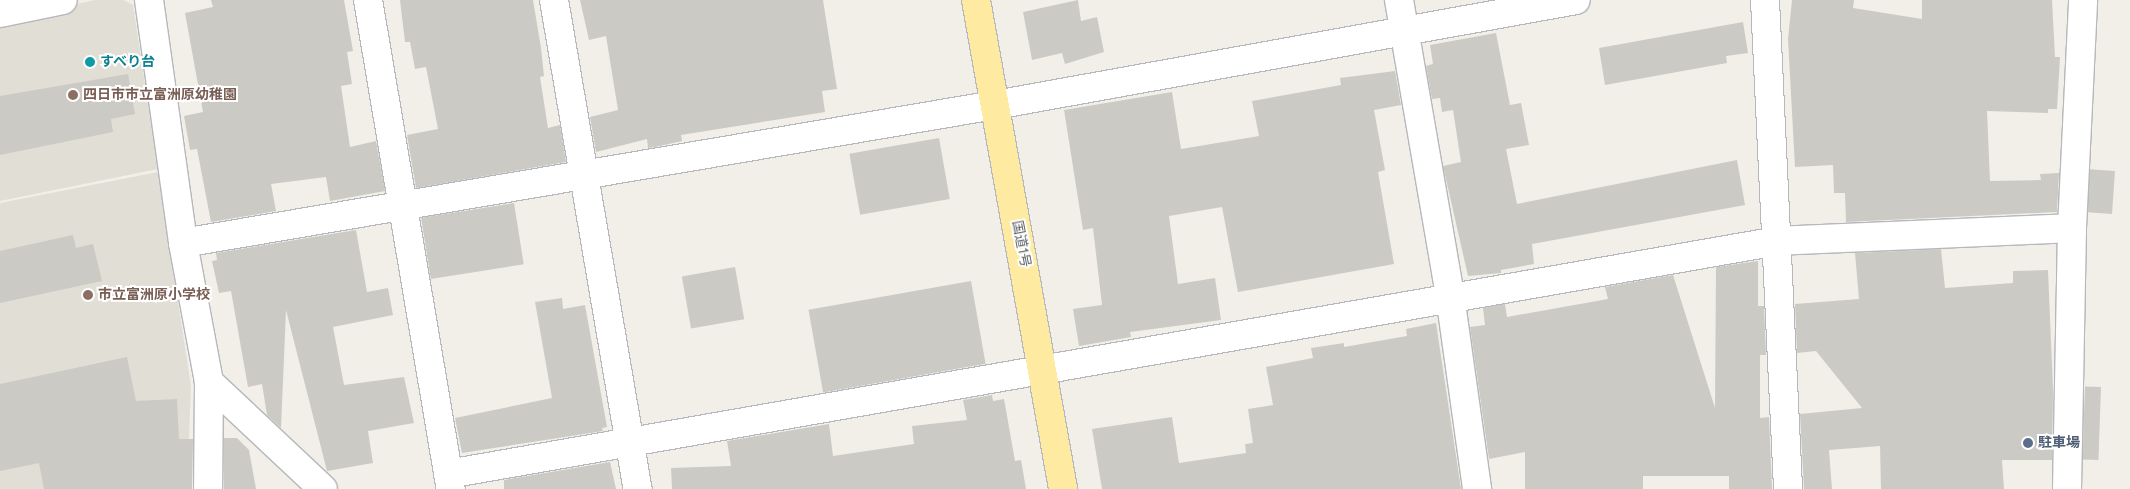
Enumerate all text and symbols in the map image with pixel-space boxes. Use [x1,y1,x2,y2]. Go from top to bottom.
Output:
place label: すべり台 [100,54,156,70]
marker: すべり台 [84,56,96,68]
place label: 四日市市立富洲原幼稚園 [83,87,237,103]
marker: 四日市市立富洲原幼稚園 [67,89,79,101]
street label: 国道1号 [1008,219,1034,269]
place label: 市立富洲原小学校 [98,287,210,303]
marker: 市立富洲原小学校 [82,289,94,301]
place label: 駐車場 [2038,435,2080,451]
marker: 駐車場 [2022,437,2034,449]

